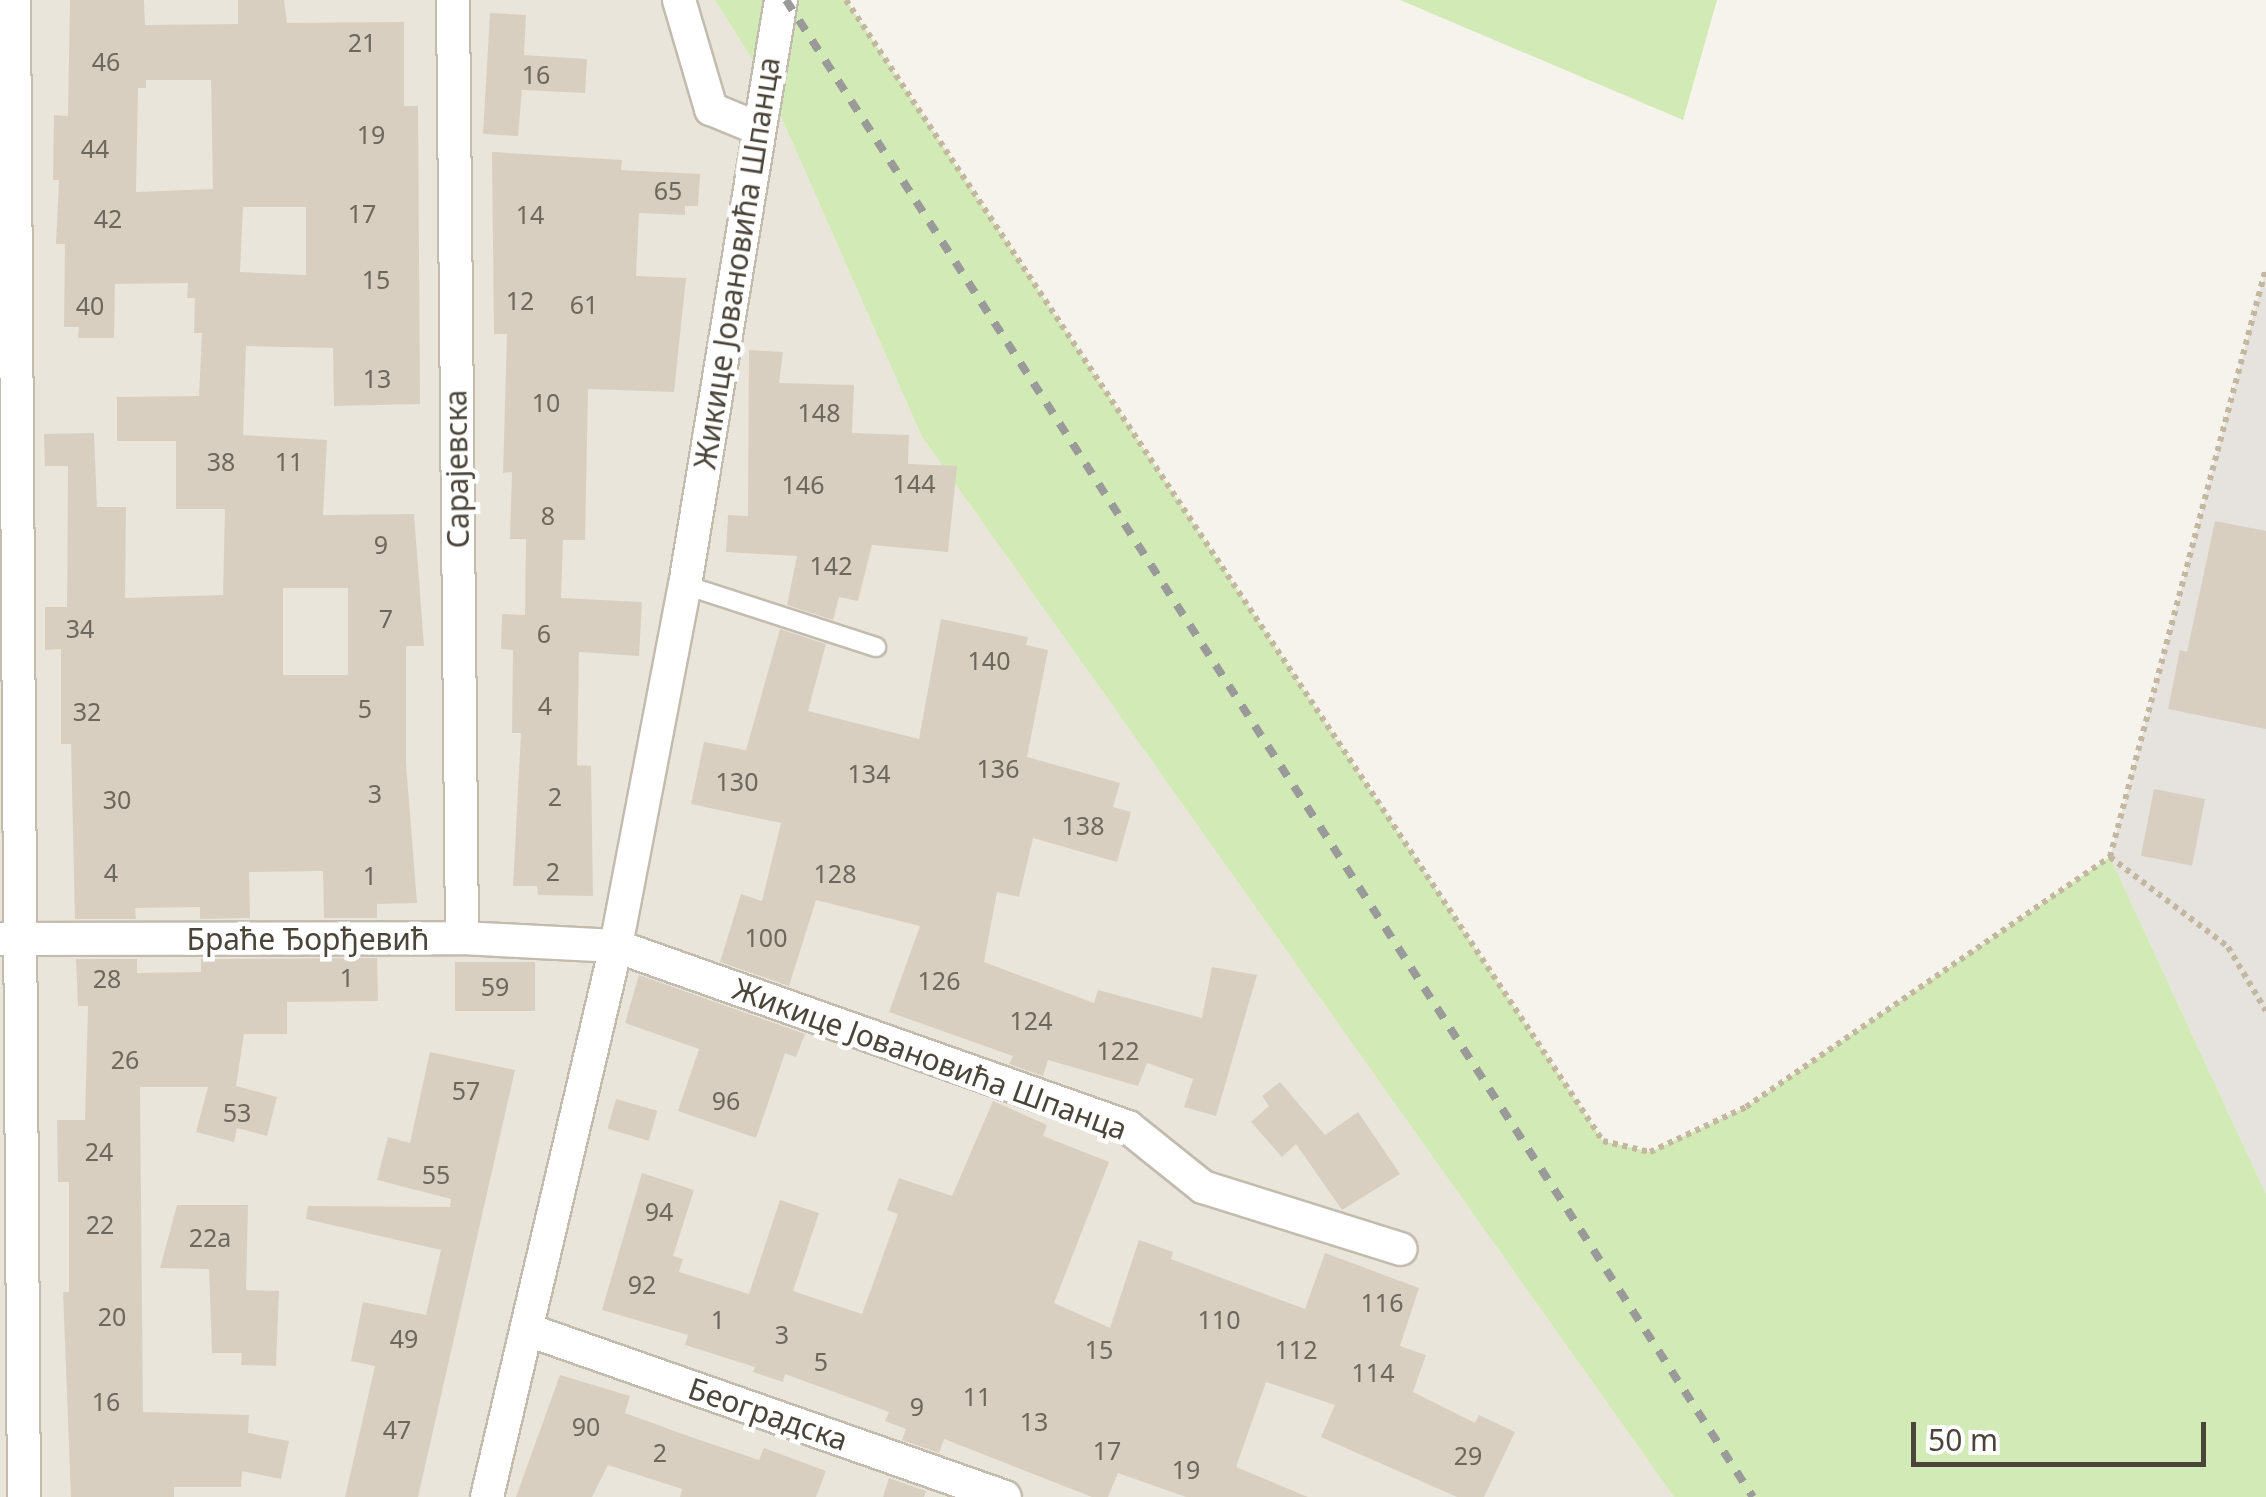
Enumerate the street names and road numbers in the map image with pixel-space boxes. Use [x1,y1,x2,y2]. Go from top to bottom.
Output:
street label: Жикице Јовановића Шпанца [687,54,787,472]
street label: Сарајевска [438,389,476,549]
street label: Браће Ђорђевић [187,921,429,957]
street label: Жикице Јовановића Шпанца [728,971,1132,1147]
street label: Београдска [684,1370,852,1458]

